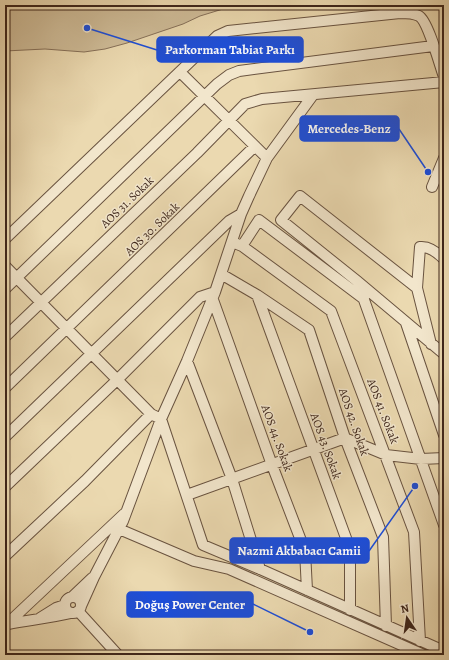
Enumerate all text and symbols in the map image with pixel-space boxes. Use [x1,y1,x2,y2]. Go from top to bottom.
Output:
callout: Parkorman Tabiat Parkı [157,37,303,62]
text: Parkorman Tabiat Parkı [165,41,295,58]
callout: Mercedes-Benz [300,116,399,141]
text: Mercedes-Benz [307,120,391,137]
street label: AOS 31. Sokak [96,173,157,232]
street label: AOS 30. Sokak [120,199,183,260]
street label: AOS 41. Sokak [363,375,403,446]
street label: AOS 42. Sokak [335,385,373,458]
street label: AOS 44. Sokak [257,401,296,474]
street label: AOS 43. Sokak [306,410,345,481]
callout: Nazmi Akbabacı Camii [230,538,369,563]
text: Nazmi Akbabacı Camii [237,542,361,559]
callout: Doğuş Power Center [127,592,253,617]
text: Doğuş Power Center [135,596,246,613]
north arrow [387,598,427,638]
text: N [399,601,410,617]

